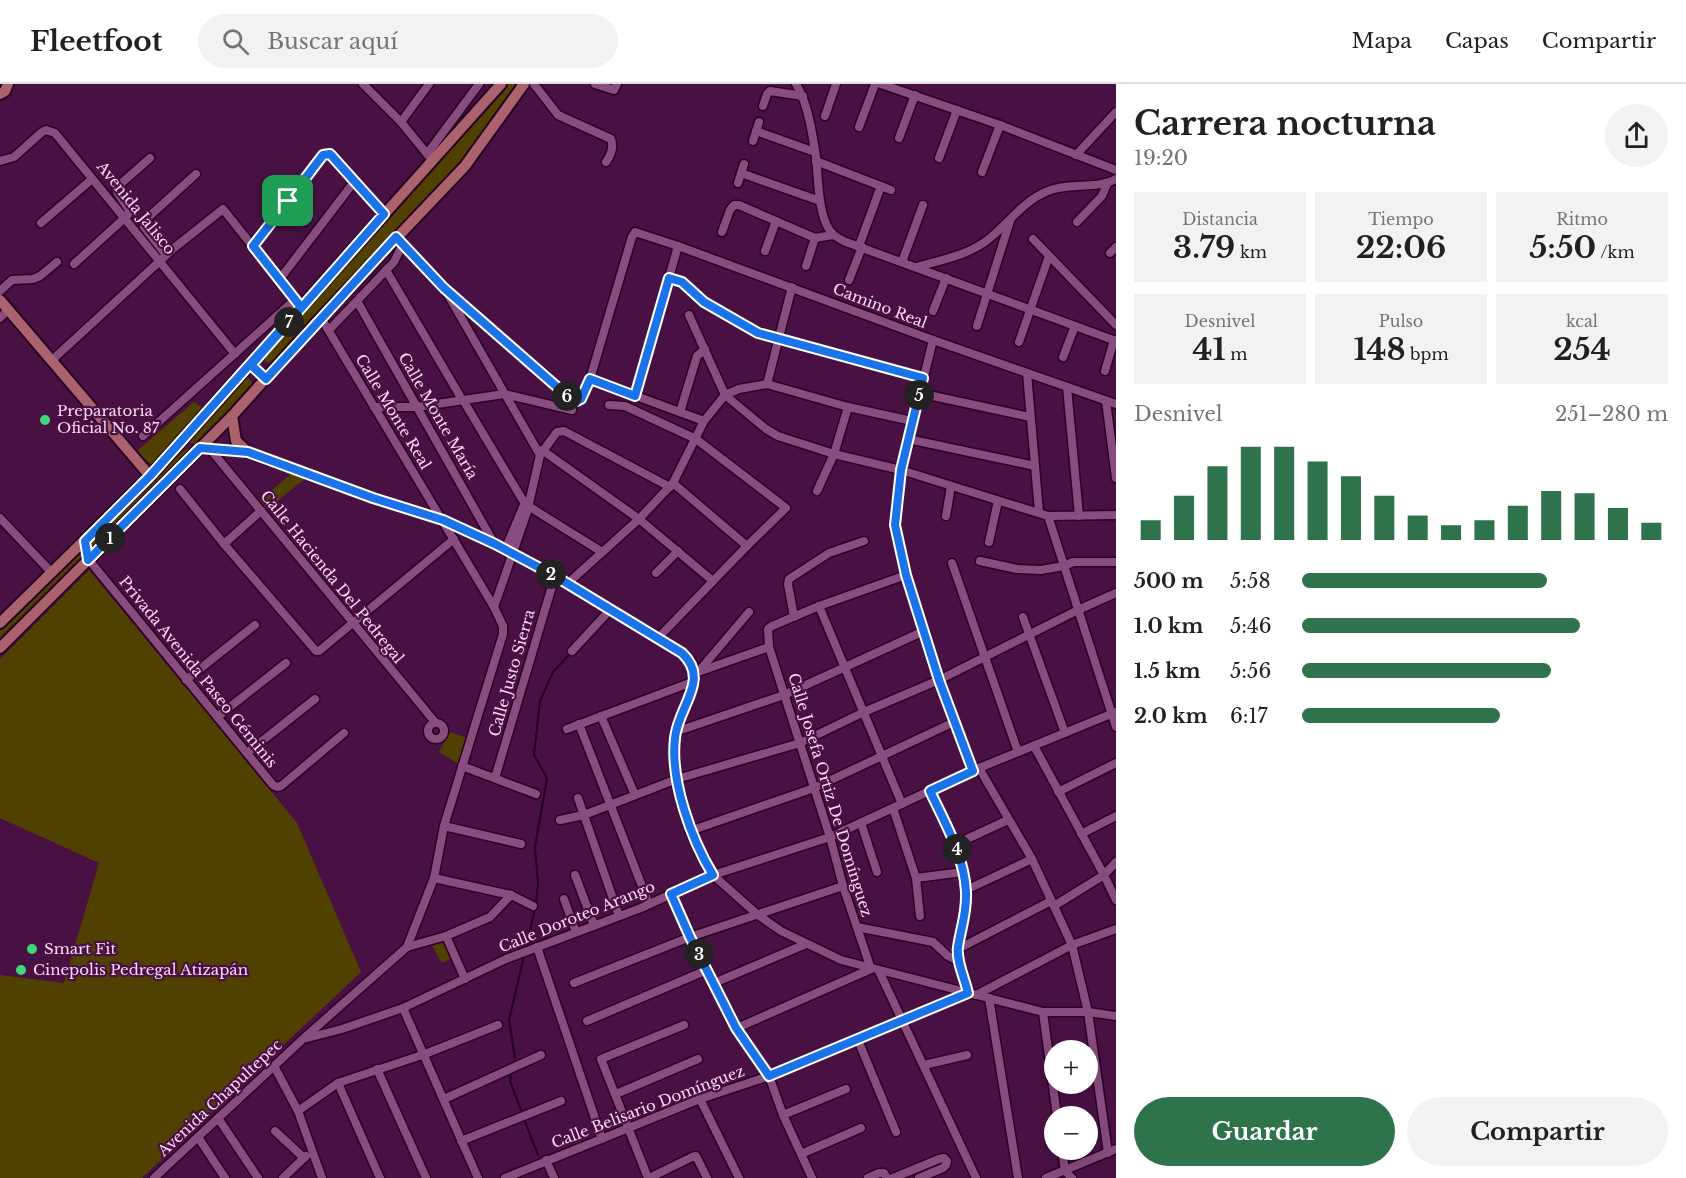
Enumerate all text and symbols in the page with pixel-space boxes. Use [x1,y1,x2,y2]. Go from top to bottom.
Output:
search box [198,14,618,68]
text: Fleetfoot [30,24,162,59]
icon: search [219,25,252,58]
text: Buscar aquí [267,28,398,55]
text: Mapa [1352,28,1412,54]
text: Capas [1445,28,1509,54]
text: Compartir [1542,28,1656,54]
text: Carrera nocturna [1134,103,1436,144]
button: share [1605,104,1668,167]
text: 19:20 [1134,146,1188,170]
street label: Avenida Jalisco [92,156,180,258]
pin [262,175,313,226]
icon: arrive [271,184,304,217]
text: Distancia [1182,209,1258,229]
text: Tiempo [1368,209,1434,229]
text: Ritmo [1556,209,1608,229]
text: 3.79 [1173,229,1235,266]
text: 22:06 [1356,229,1446,266]
text: 5:50 [1529,229,1596,266]
text: km [1235,242,1267,262]
text: /km [1596,242,1635,262]
street label: Camino Real [830,279,930,332]
pin: 7 [274,307,304,337]
text: Desnivel [1185,311,1255,331]
text: Pulso [1379,311,1423,331]
text: kcal [1566,311,1598,331]
text: 7 [285,312,293,332]
text: 41 [1193,331,1226,368]
text: 148 [1353,331,1405,368]
text: 254 [1553,331,1611,368]
text: m [1226,344,1247,364]
text: bpm [1405,344,1449,364]
street label: Calle Monte María [394,349,483,483]
street label: Calle Monte Real [352,351,435,473]
pin: 5 [904,380,934,410]
pin: 6 [552,381,582,411]
text: 5 [914,385,924,405]
text: 6 [562,386,572,406]
place label: Preparatoria Oficial No. 87 [57,401,160,437]
text: Desnivel [1134,402,1222,426]
text: 251–280 m [1555,402,1668,426]
marker: Preparatoria Oficial No. 87 [38,413,52,427]
street label: Calle Hacienda Del Pedregal [257,486,408,667]
pin: 1 [95,523,125,553]
text: 1 [107,528,113,548]
pin: 2 [536,559,566,589]
text: 2 [546,564,556,584]
text: 500 m [1134,569,1204,593]
text: 5:58 [1230,569,1271,593]
street label: Privada Avenida Paseo Géminis [115,572,282,771]
street label: Calle Justo Sierra [484,607,539,739]
text: 1.0 km [1134,614,1203,638]
text: 5:46 [1230,614,1272,638]
text: 1.5 km [1134,659,1201,683]
text: 5:56 [1230,659,1271,683]
street label: Calle Josefa Ortiz De Domínguez [784,671,877,919]
text: 2.0 km [1134,704,1208,728]
text: 6:17 [1230,704,1268,728]
pin: 4 [942,834,972,864]
text: 4 [952,839,962,859]
street label: Calle Doroteo Arango [496,876,658,957]
place label: Smart Fit [44,939,116,958]
pin: 3 [684,939,714,969]
marker: Smart Fit [25,942,39,956]
text: 3 [694,944,704,964]
place label: Cinepolis Pedregal Atizapán [33,960,248,979]
marker: Cinepolis Pedregal Atizapán [14,963,28,977]
street label: Avenida Chapultepec [153,1035,286,1161]
map controls [1044,1040,1098,1160]
button: + [1044,1040,1098,1094]
street label: Calle Belisario Domínguez [549,1061,747,1152]
button: Guardar [1134,1097,1395,1166]
button: Compartir [1407,1097,1668,1166]
button: − [1044,1106,1098,1160]

